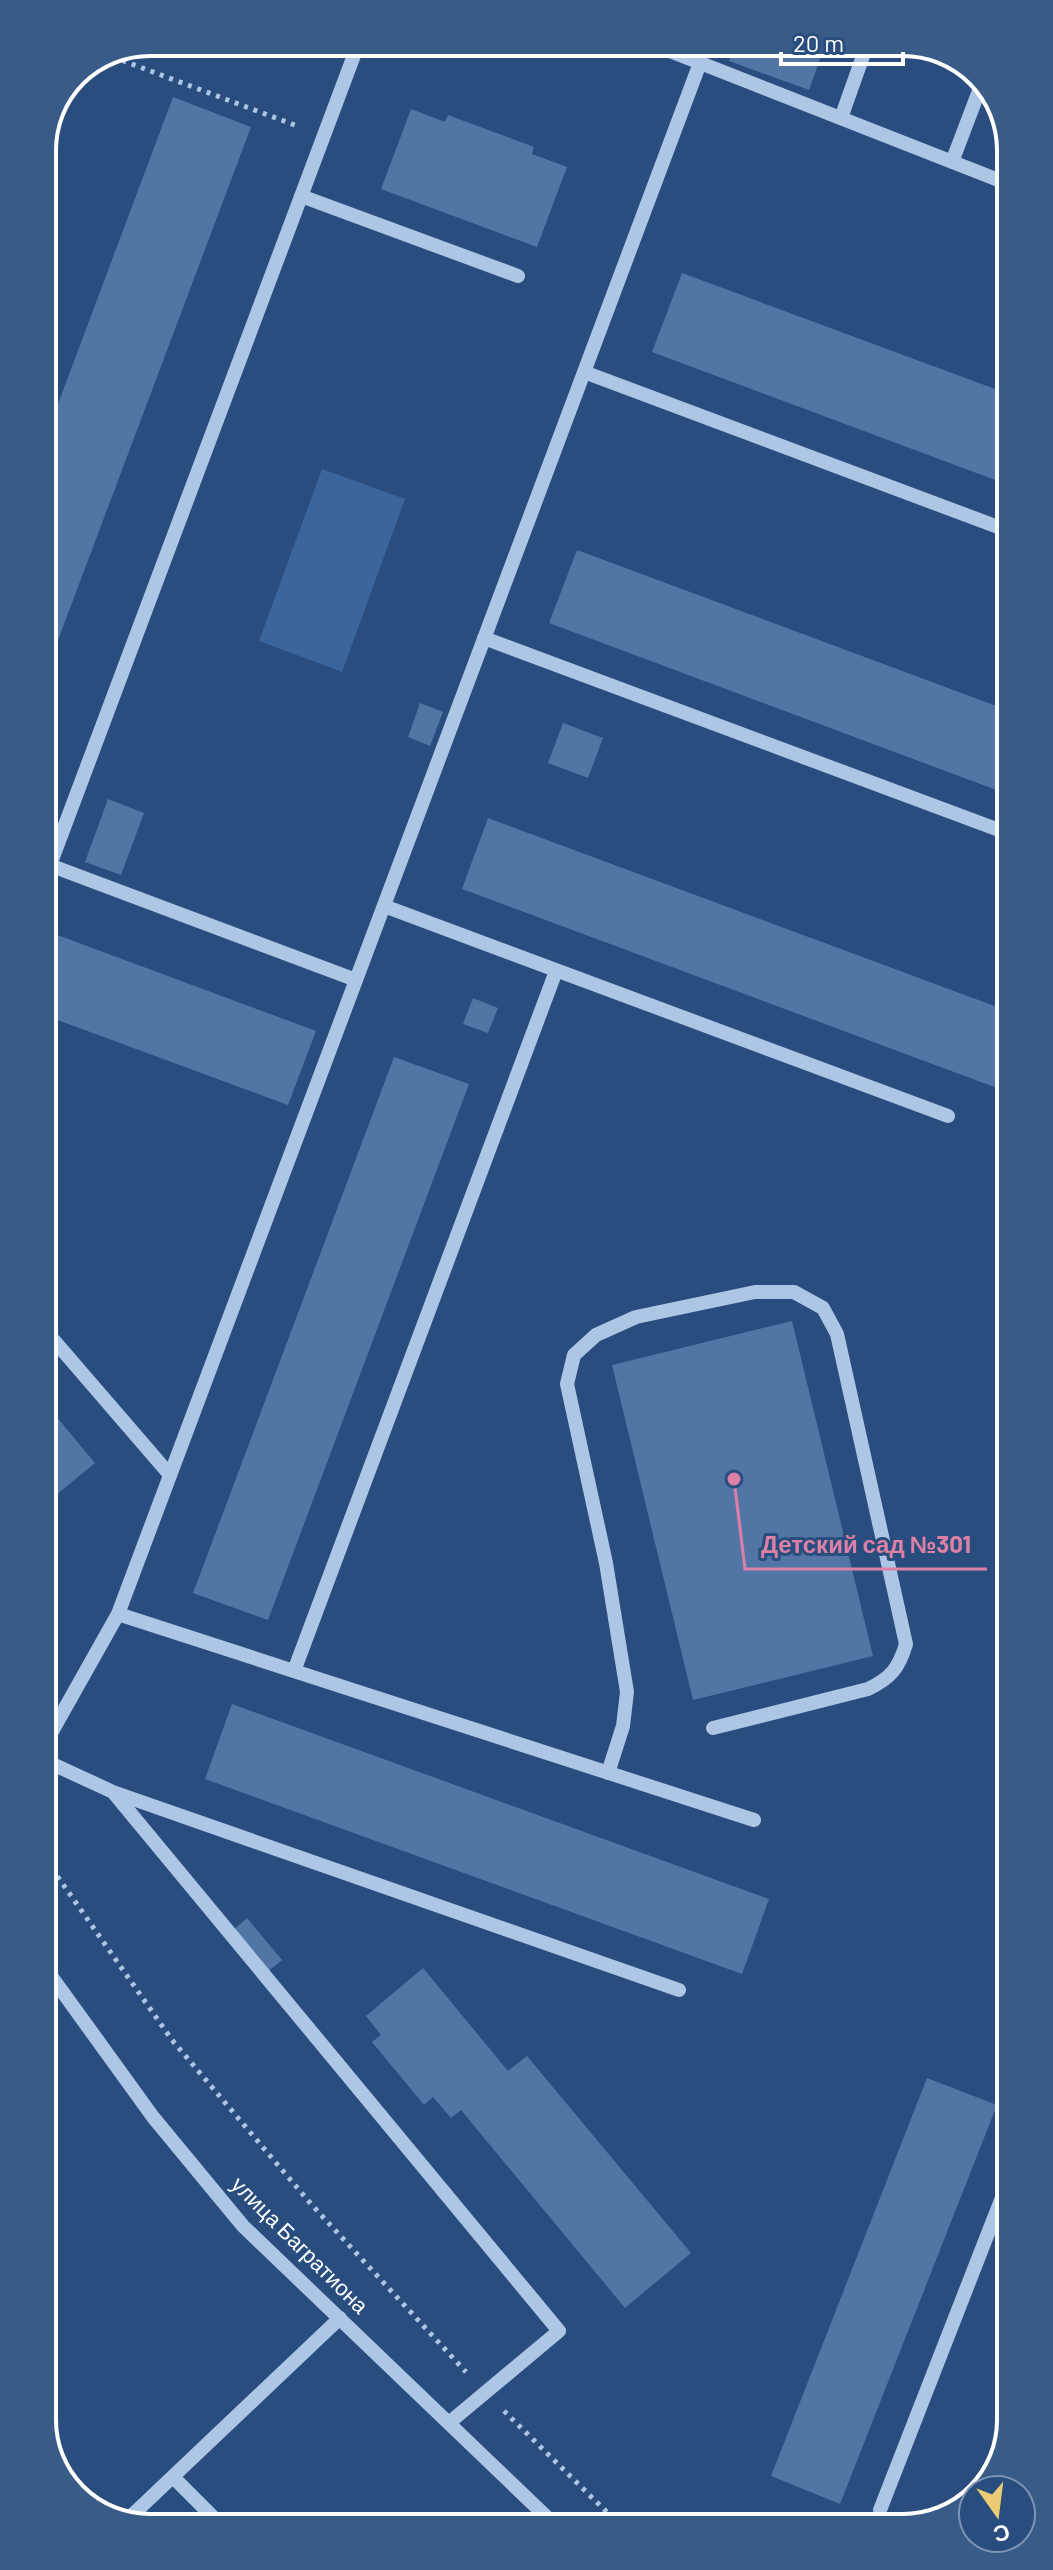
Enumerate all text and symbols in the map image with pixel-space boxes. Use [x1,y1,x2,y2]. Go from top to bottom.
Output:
scale bar [781,16,903,66]
text: 20 m [793,28,844,57]
callout: Детский сад №301 [745,1521,987,1569]
text: Детский сад №301 [761,1529,971,1558]
street label: улица Багратиона [226,2171,375,2319]
north arrow [957,2474,1037,2554]
text: С [991,2520,1013,2549]

